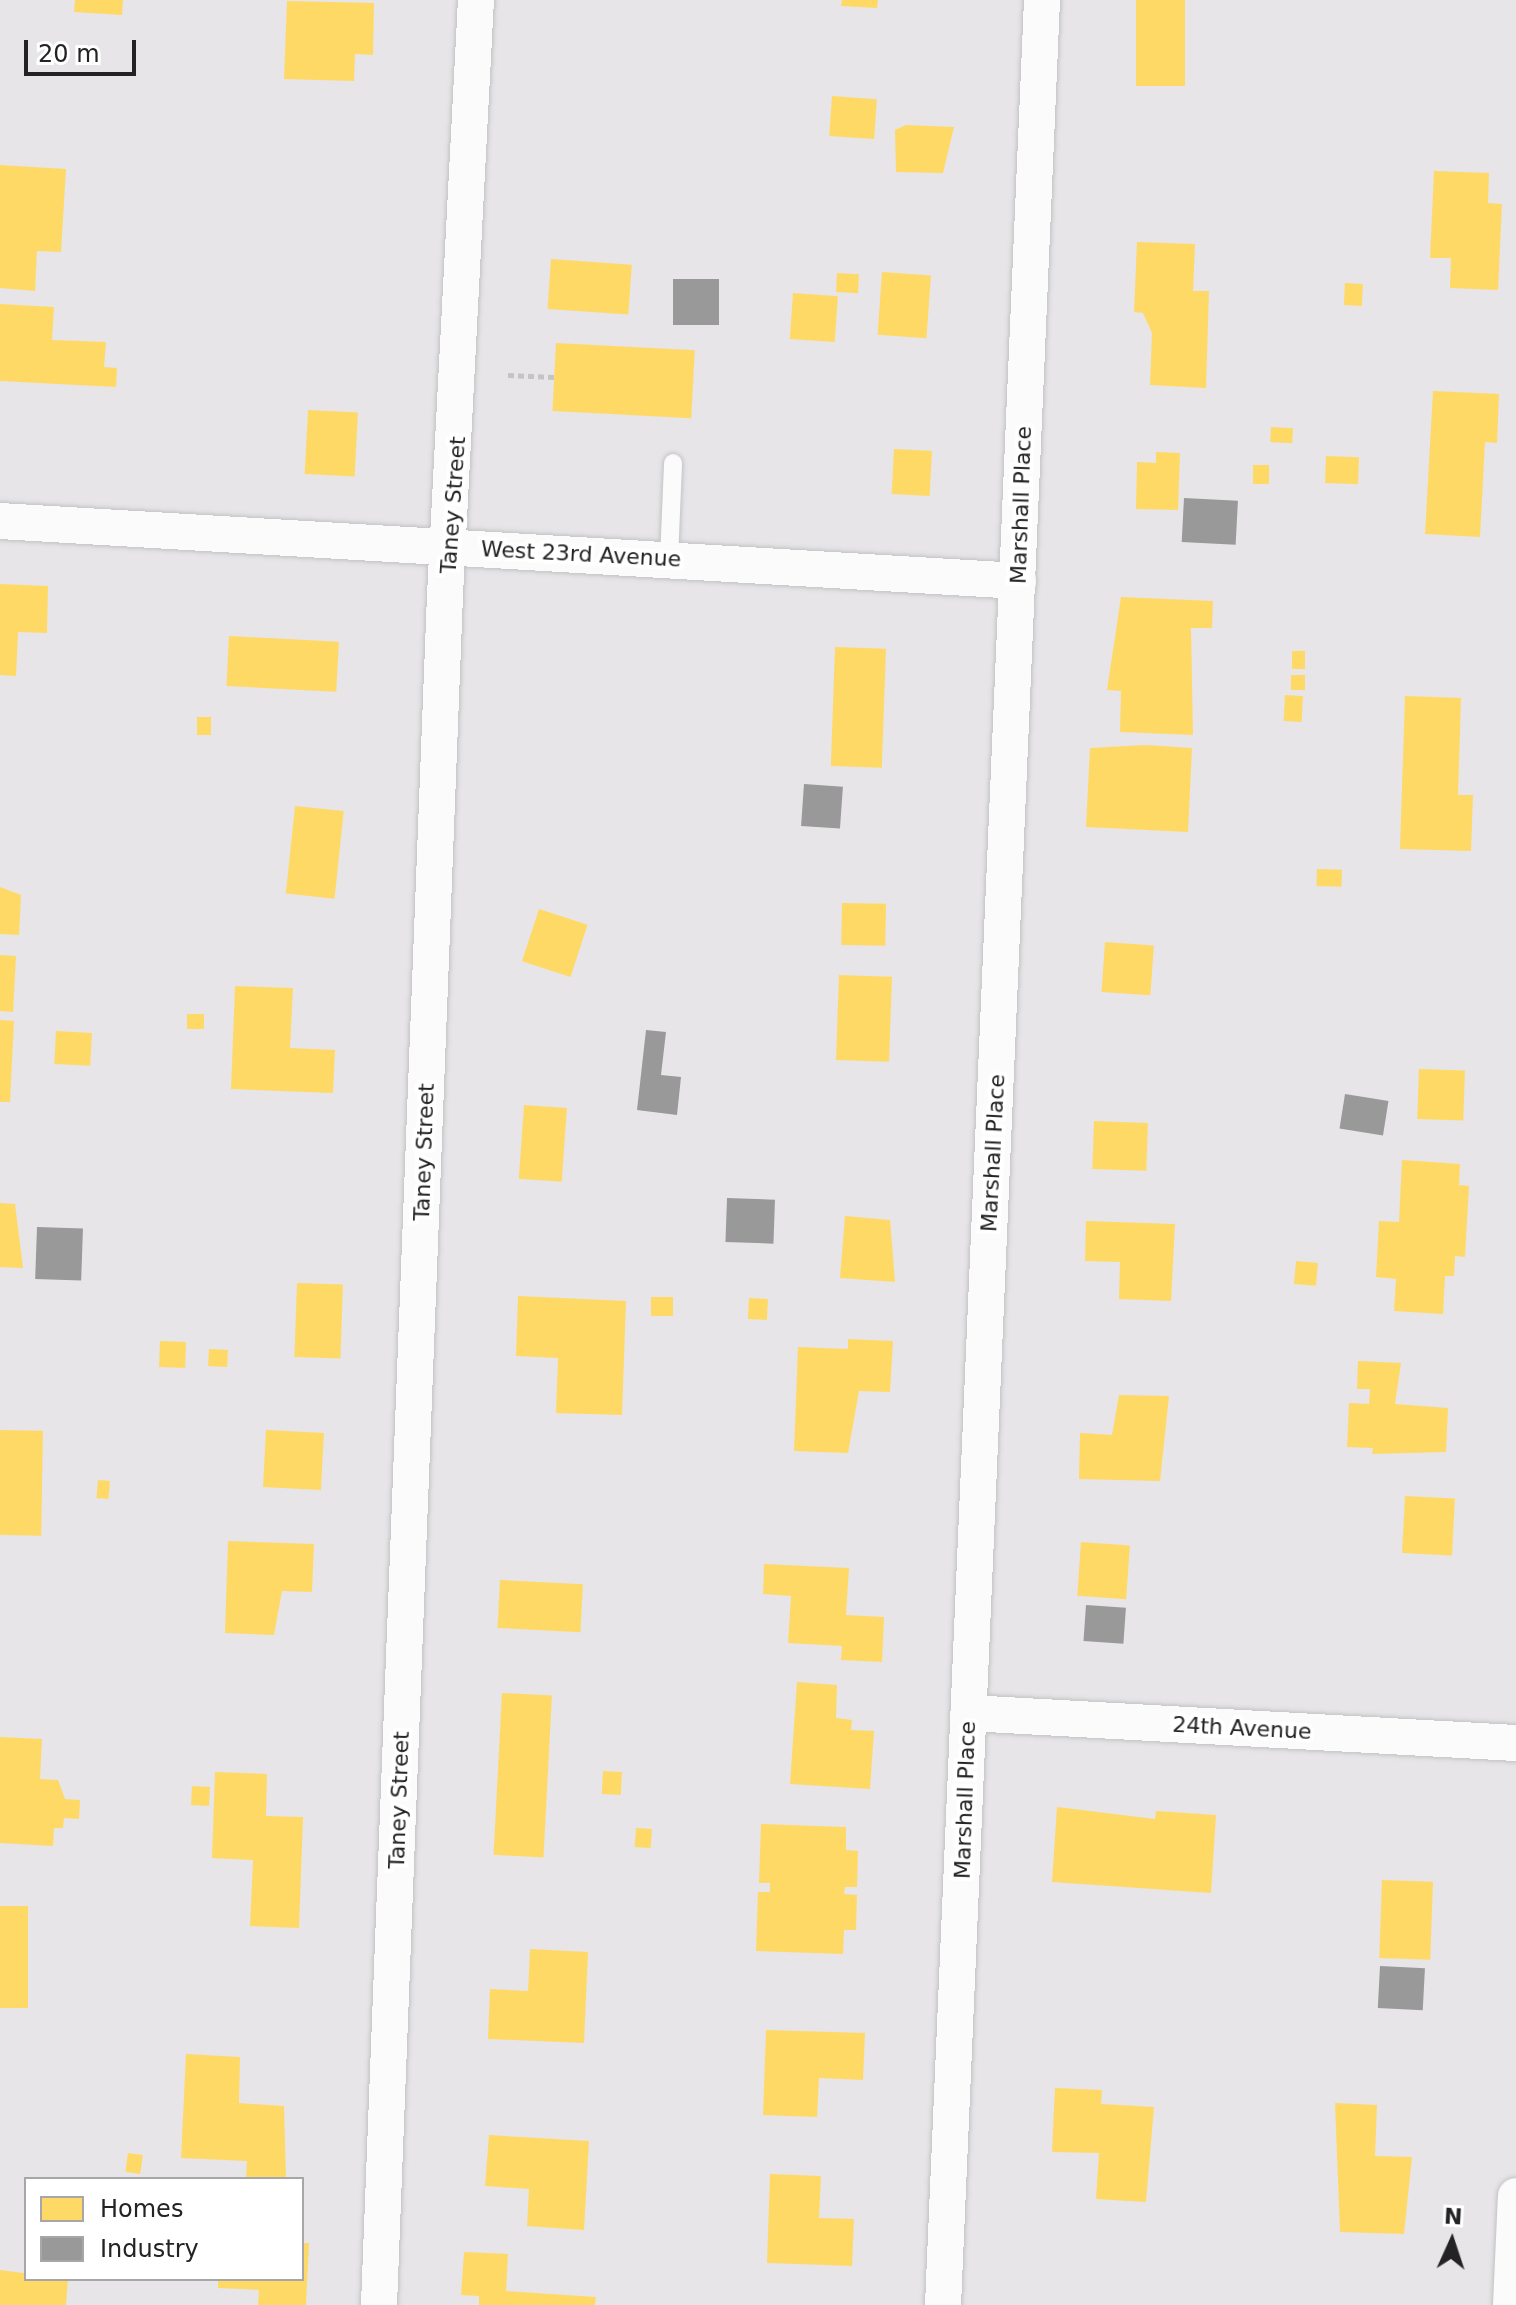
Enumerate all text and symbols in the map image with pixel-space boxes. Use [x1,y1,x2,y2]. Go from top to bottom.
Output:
scale bar [28,24,140,74]
text: 20 m [38,40,100,68]
street label: Marshall Place [1005,426,1037,584]
street label: Taney Street [435,435,471,575]
street label: West 23rd Avenue [480,536,682,572]
street label: Marshall Place [976,1073,1010,1233]
street label: Taney Street [408,1083,440,1221]
street label: 24th Avenue [1172,1711,1312,1745]
street label: Marshall Place [949,1721,981,1879]
street label: Taney Street [383,1731,415,1869]
legend [24,2177,304,2281]
text: Homes [100,2195,183,2223]
north arrow [1412,2201,1492,2281]
text: N [1443,2204,1463,2229]
text: Industry [100,2235,199,2263]

